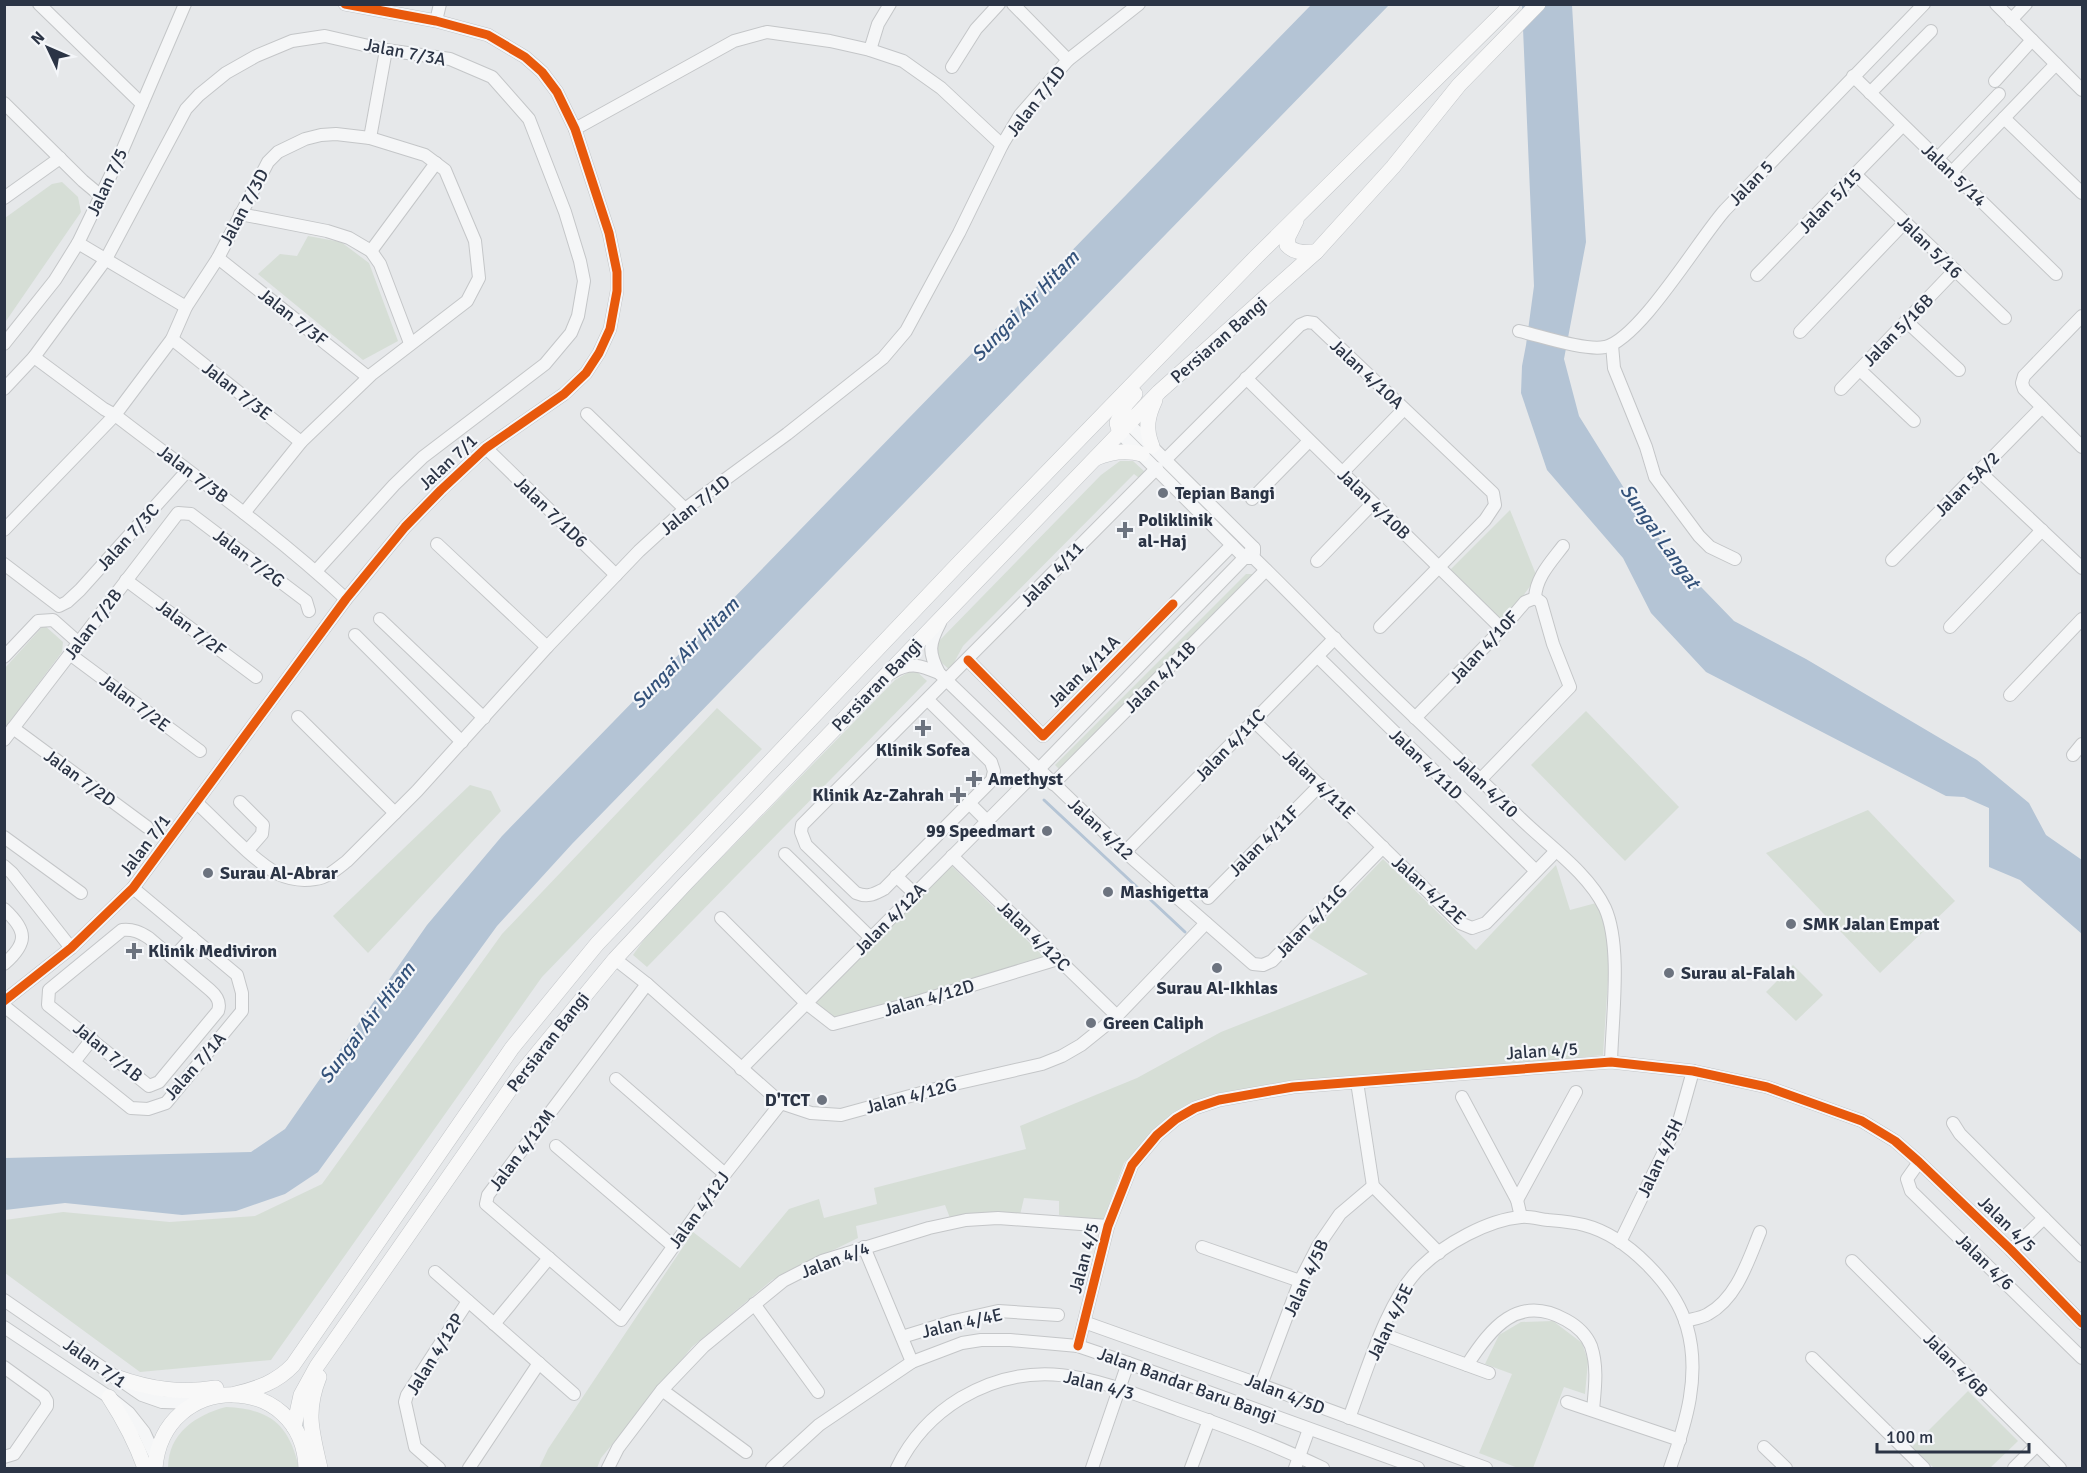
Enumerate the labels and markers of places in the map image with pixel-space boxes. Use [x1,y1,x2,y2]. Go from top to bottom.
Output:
place label: Tepian Bangi [1175,482,1275,504]
marker: Tepian Bangi [1156,486,1170,500]
place label: Poliklinik al-Haj [1138,509,1214,552]
marker: Poliklinik al-Haj [1116,521,1134,539]
marker: Klinik Sofea [914,719,932,737]
place label: Klinik Sofea [876,739,970,761]
place label: Amethyst [988,768,1063,790]
marker: Amethyst [965,770,983,788]
place label: Klinik Az-Zahrah [812,784,944,806]
marker: Klinik Az-Zahrah [949,786,967,804]
place label: 99 Speedmart [926,820,1035,842]
marker: 99 Speedmart [1040,824,1054,838]
place label: Surau Al-Abrar [220,862,339,884]
marker: Surau Al-Abrar [201,866,215,880]
place label: Mashigetta [1120,881,1209,903]
marker: Mashigetta [1101,885,1115,899]
place label: SMK Jalan Empat [1803,913,1940,935]
marker: SMK Jalan Empat [1784,917,1798,931]
place label: Klinik Mediviron [148,940,277,962]
marker: Klinik Mediviron [125,942,143,960]
marker: Surau Al-Ikhlas [1210,961,1224,975]
place label: Surau al-Falah [1681,962,1795,984]
marker: Surau al-Falah [1662,966,1676,980]
place label: Surau Al-Ikhlas [1156,977,1278,999]
place label: Green Caliph [1103,1012,1204,1034]
marker: Green Caliph [1084,1016,1098,1030]
place label: D'TCT [765,1089,811,1111]
marker: D'TCT [815,1093,829,1107]

